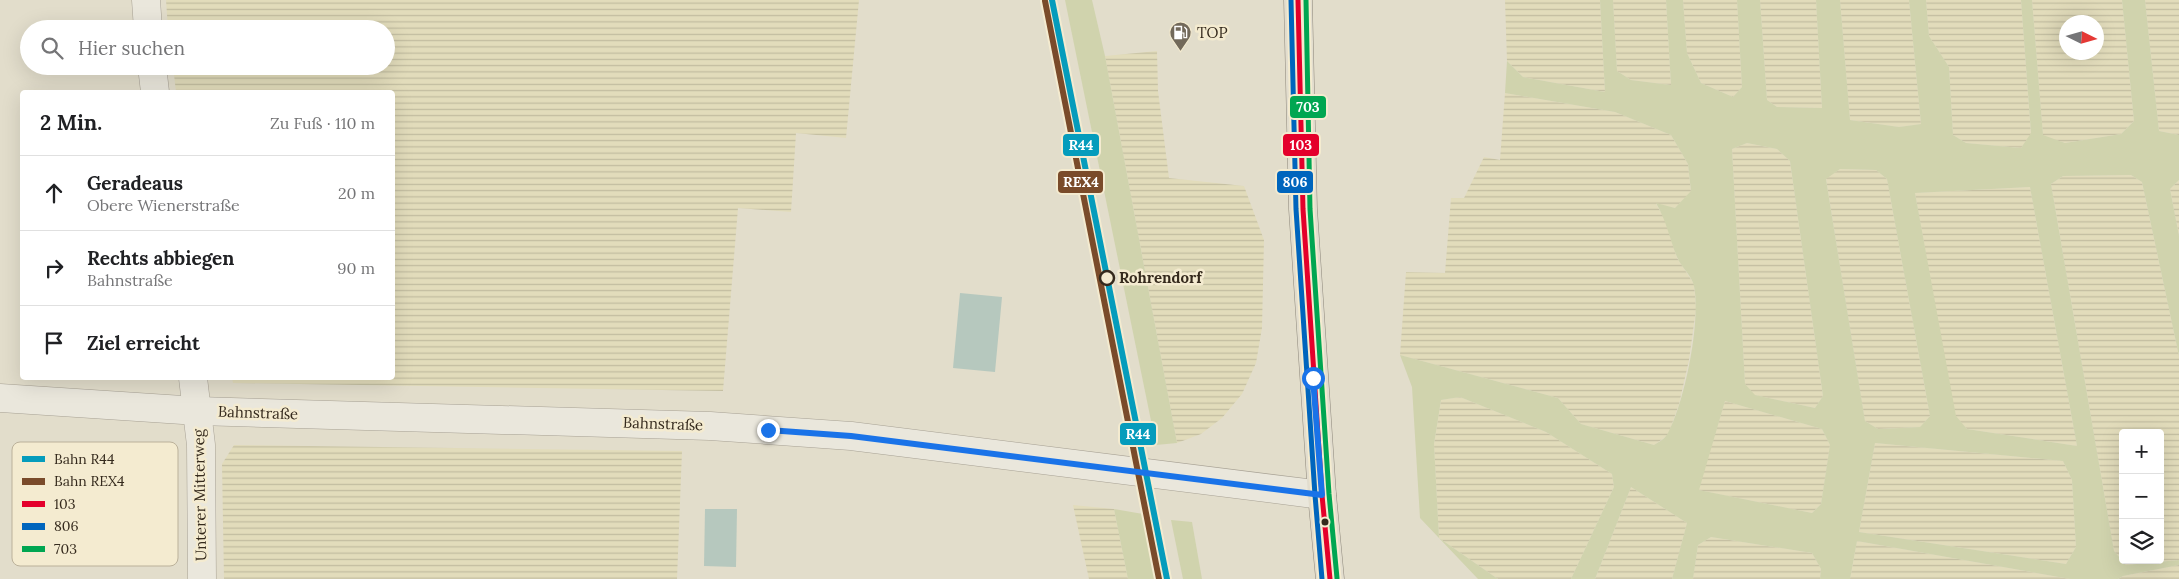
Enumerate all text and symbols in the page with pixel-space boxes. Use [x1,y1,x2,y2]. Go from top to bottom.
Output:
north arrow [2059,15,2104,60]
search box [20,20,395,75]
fuel station icon: TOP [1169,21,1193,52]
place label: TOP [1197,23,1227,42]
icon: search [38,34,66,62]
text: Hier suchen [78,36,185,60]
line badge: 703 [1289,95,1327,119]
text: 703 [1296,98,1320,116]
text: 2 Min. [40,109,102,136]
text: Zu Fuß · 110 m [270,113,375,133]
line badge: R44 [1062,133,1100,157]
line badge: 103 [1282,133,1320,157]
text: R44 [1068,136,1094,154]
text: 103 [1290,136,1312,154]
line badge: REX4 [1057,170,1104,194]
line badge: 806 [1276,170,1314,194]
text: Geradeaus [87,171,183,195]
text: REX4 [1063,173,1099,191]
text: 806 [1283,173,1307,191]
icon: ahead [40,179,68,207]
text: 20 m [338,183,375,203]
text: Obere Wienerstraße [87,195,240,215]
text: Rechts abbiegen [87,246,234,270]
icon: right [40,254,68,282]
text: 90 m [337,258,375,278]
place label: Rohrendorf [1119,268,1203,287]
text: Bahnstraße [87,270,173,290]
marker: Rohrendorf [1099,270,1115,286]
icon: arrive [40,329,68,357]
text: Ziel erreicht [87,331,200,355]
route start [1302,367,1325,390]
street label: Bahnstraße [218,402,299,423]
street label: Bahnstraße [623,413,704,434]
route end [757,419,780,442]
line badge: R44 [1119,422,1157,446]
text: R44 [1125,425,1151,443]
street label: Unterer Mitterweg [189,428,210,561]
map controls [2119,429,2164,564]
button: + [2119,429,2164,474]
legend [12,442,178,566]
text: Bahn R44 [54,450,115,468]
text: Bahn REX4 [54,472,125,490]
button: − [2119,474,2164,519]
text: 103 [54,495,76,513]
text: 806 [54,517,79,535]
unlabelled marker [1320,517,1330,527]
button: layers [2119,519,2164,564]
text: 703 [54,540,77,558]

